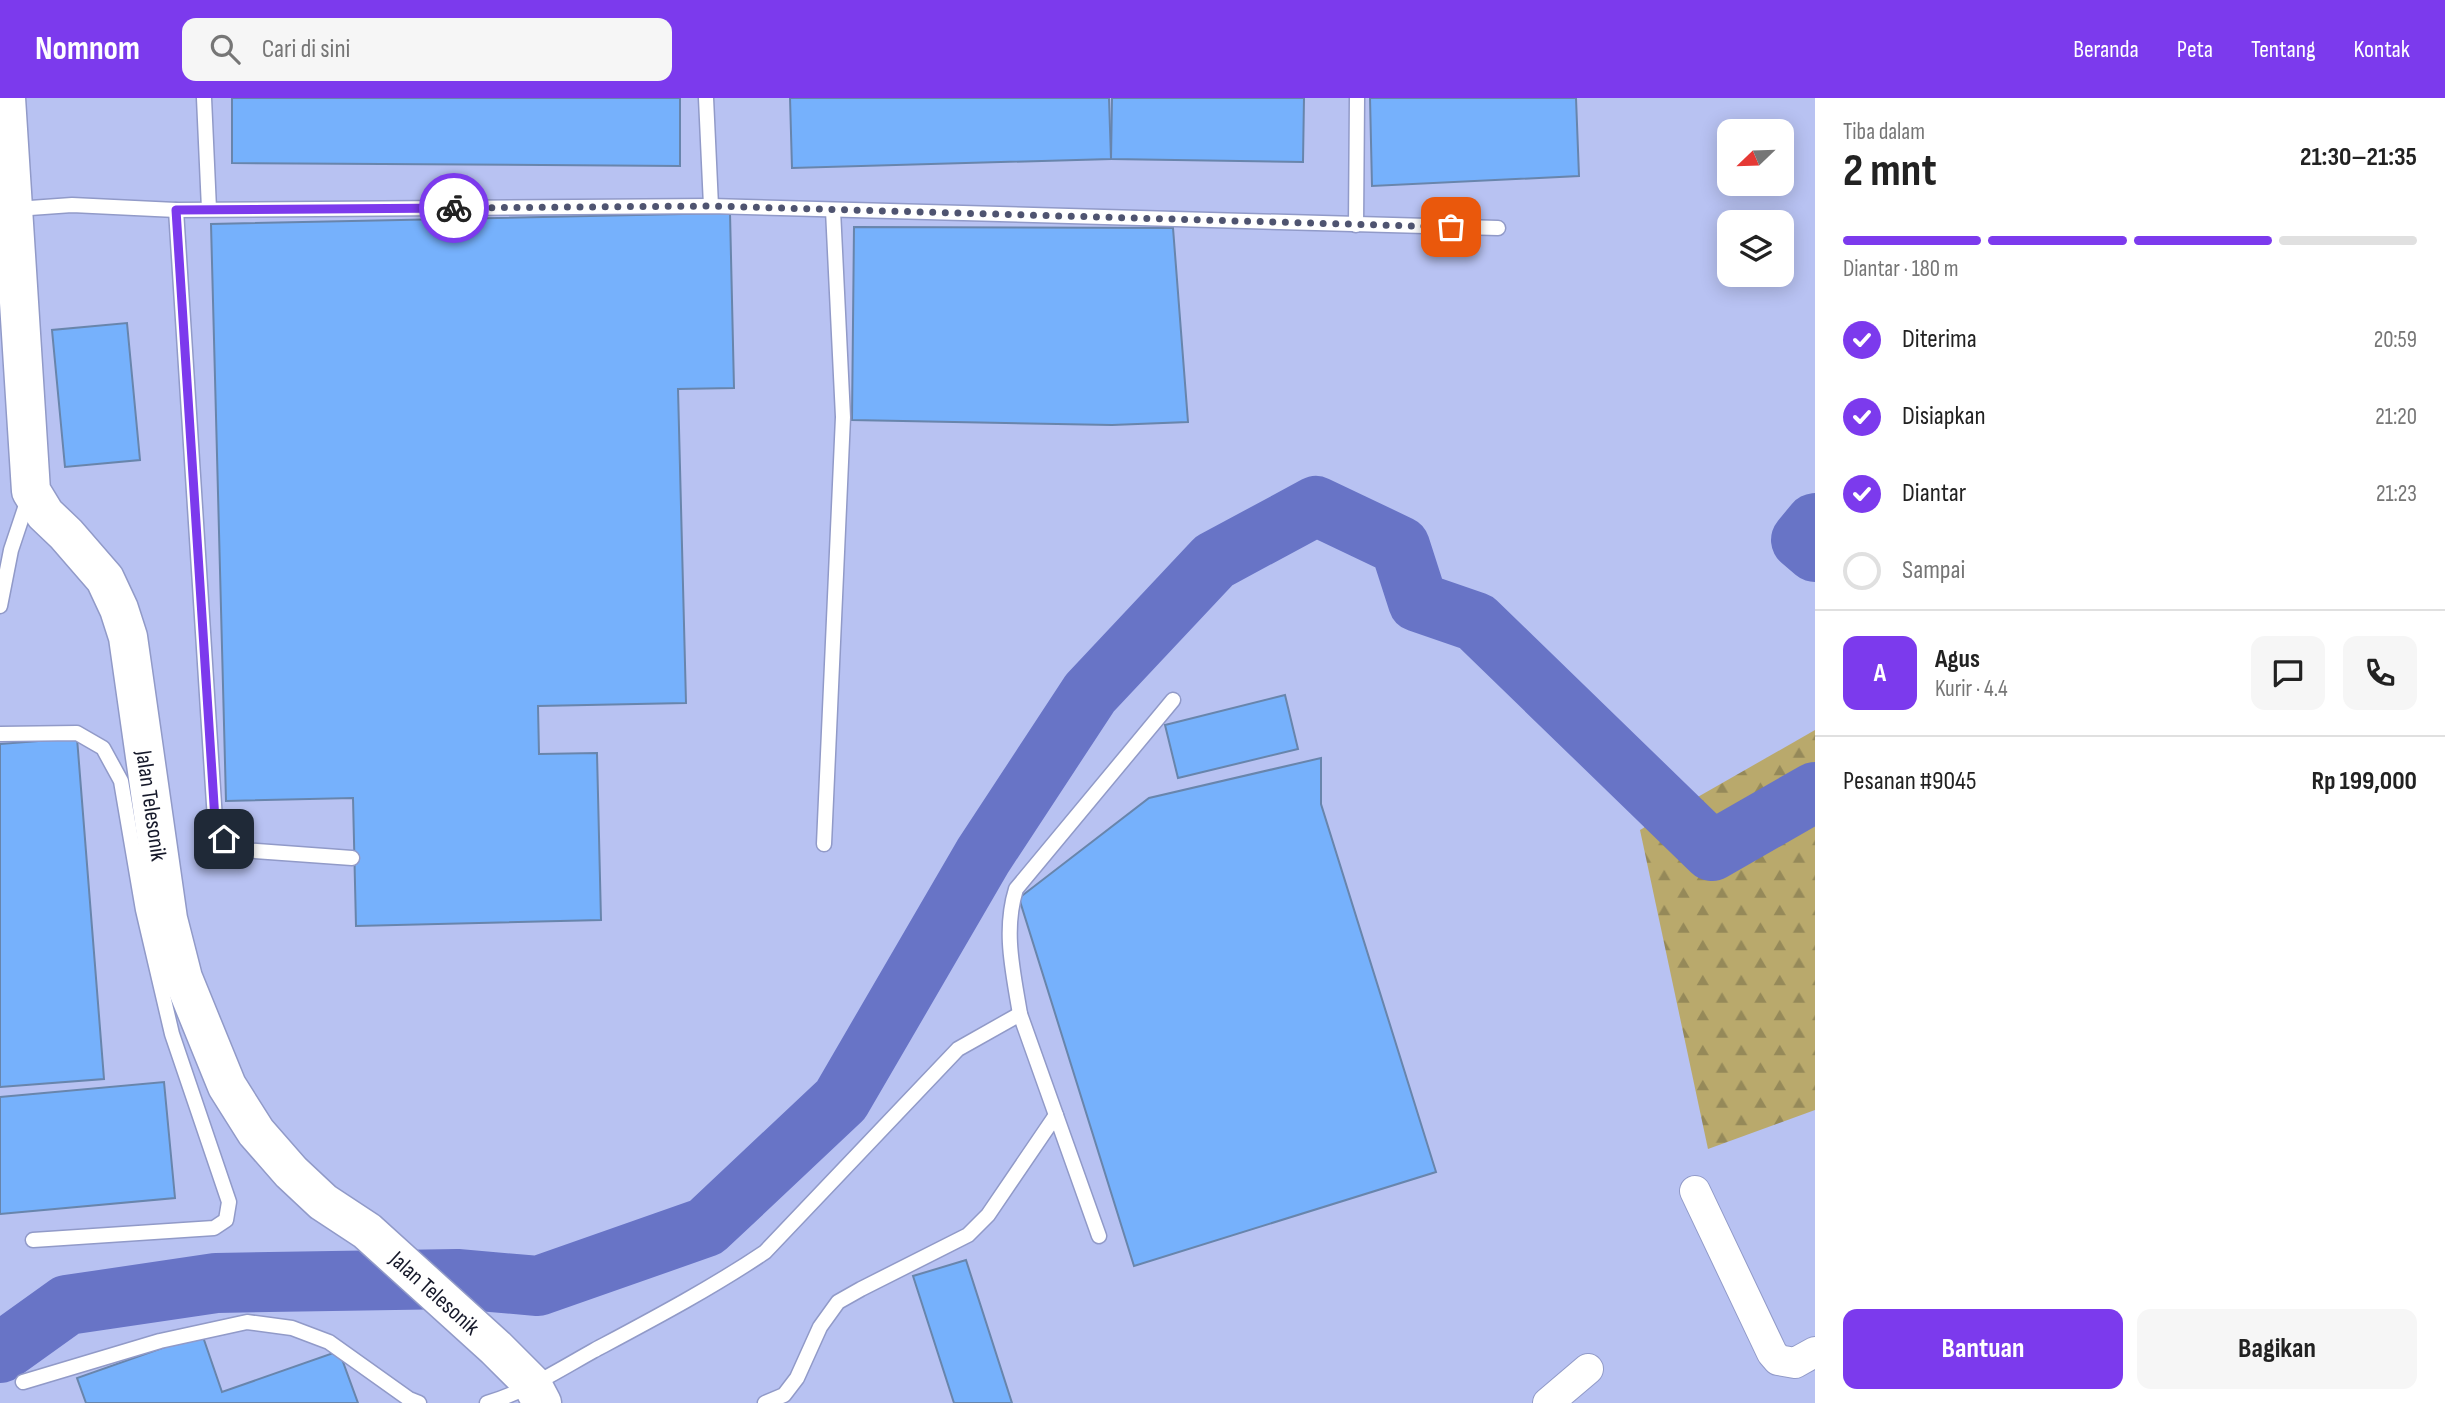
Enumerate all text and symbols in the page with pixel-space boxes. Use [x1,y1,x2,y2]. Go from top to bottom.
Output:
search box [182,18,672,81]
text: Nomnom [35,29,140,69]
icon: search [206,30,244,68]
text: Cari di sini [262,34,350,65]
text: Beranda [2073,35,2139,64]
text: Peta [2177,35,2213,64]
text: Tentang [2251,35,2316,64]
text: Kontak [2354,35,2410,64]
text: Tiba dalam [1843,118,1925,146]
north arrow [1717,119,1794,196]
map controls [1717,119,1794,287]
text: 21:30–21:35 [2300,142,2417,173]
text: 2 mnt [1843,144,1937,199]
courier [419,173,489,243]
icon: bike [435,189,473,227]
pin [1421,197,1481,257]
icon: bag [1432,208,1470,246]
button: layers [1717,210,1794,287]
text: Diantar · 180 m [1843,255,1959,283]
icon: check [1843,321,1881,359]
text: Diterima [1902,324,1977,355]
text: 20:59 [2374,326,2417,354]
icon: check [1843,398,1881,436]
text: Disiapkan [1902,401,1986,432]
text: 21:20 [2375,403,2417,431]
icon: check [1843,475,1881,513]
text: Diantar [1902,478,1966,509]
text: 21:23 [2376,480,2417,508]
text: Sampai [1902,555,1965,586]
button: chat [2251,636,2325,710]
button: phone [2343,636,2417,710]
text: Agus [1935,644,1980,675]
text: A [1874,658,1886,689]
text: Kurir · 4.4 [1935,675,2008,703]
street label: Jalan Telesonik [129,747,173,863]
text: Pesanan #9045 [1843,766,1976,797]
text: Rp 199,000 [2311,766,2417,797]
pin [194,809,254,869]
icon: home [205,820,243,858]
street label: Jalan Telesonik [383,1245,485,1341]
button: Bantuan [1843,1309,2123,1389]
button: Bagikan [2137,1309,2417,1389]

